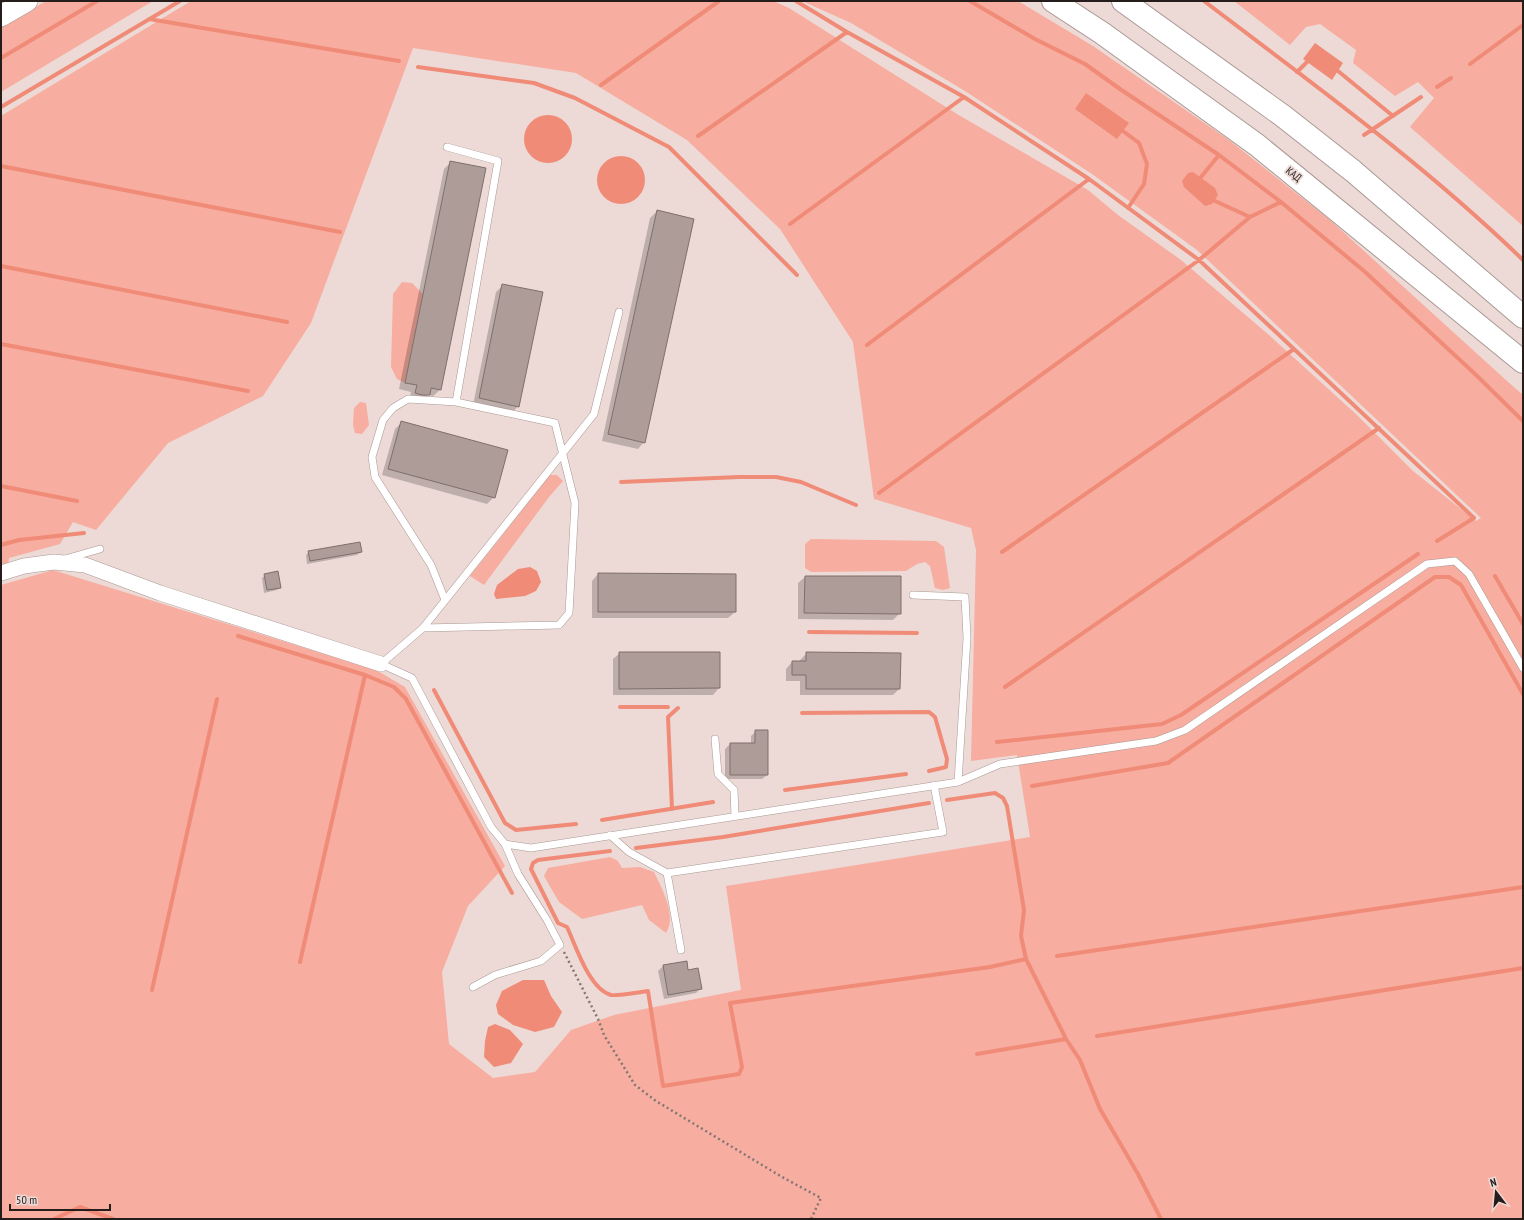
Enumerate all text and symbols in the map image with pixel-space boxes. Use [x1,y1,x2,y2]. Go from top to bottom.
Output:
street label: КАД [1283,163,1305,185]
north arrow [1476,1172,1516,1212]
text: N [1488,1175,1498,1190]
scale bar [10,1186,110,1212]
text: 50 m [16,1192,37,1207]

